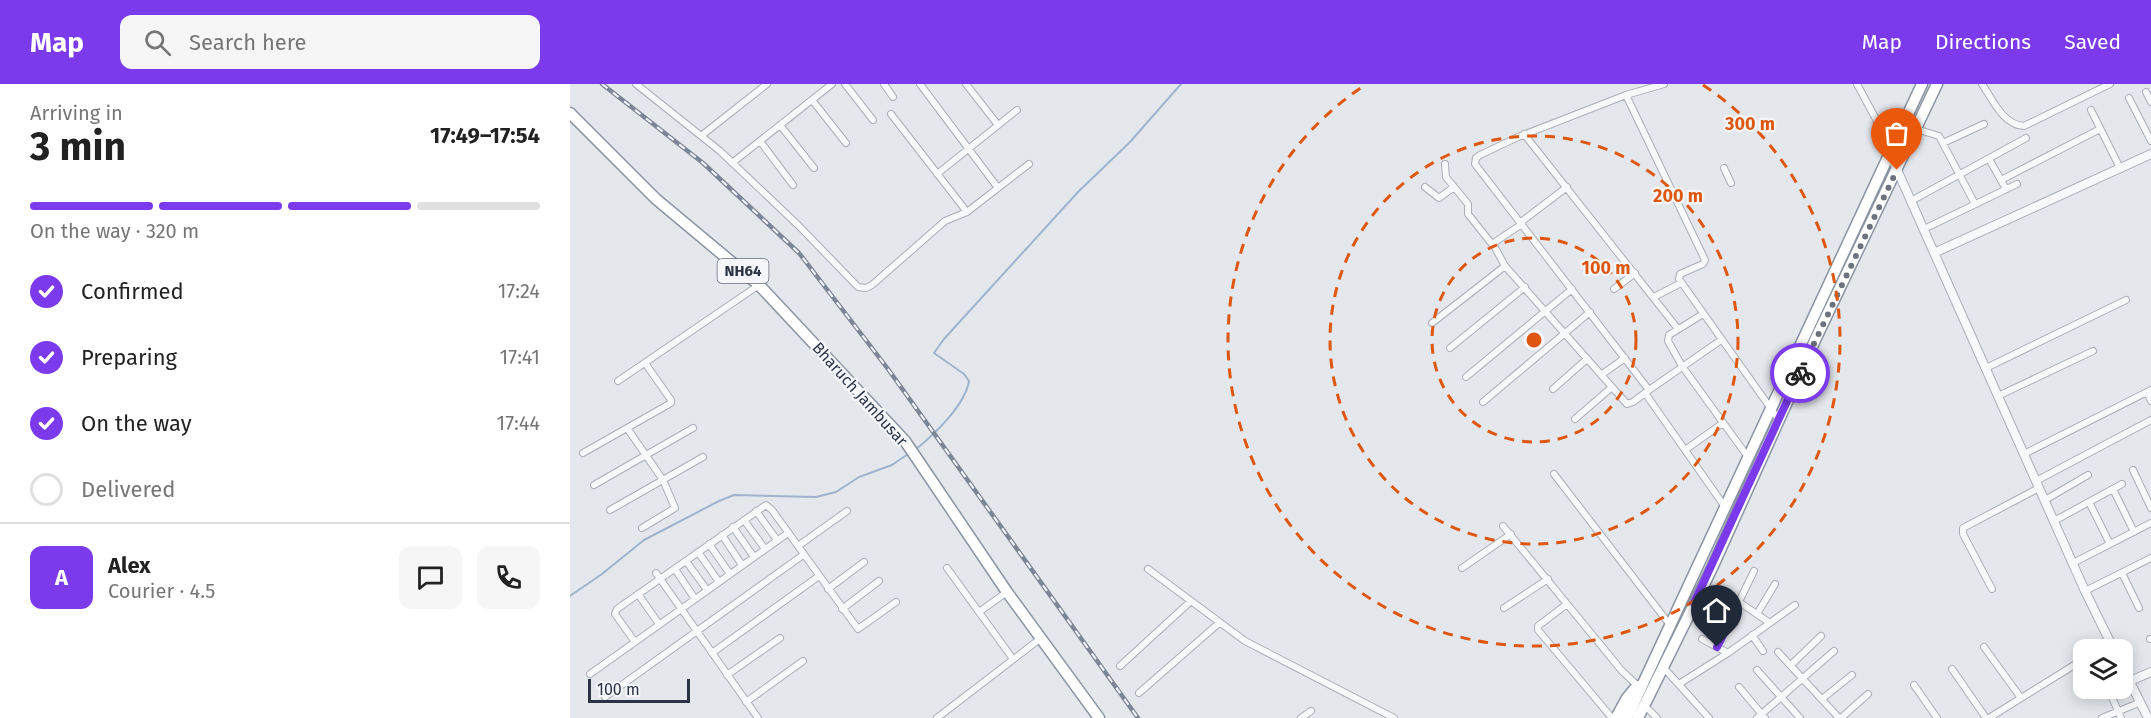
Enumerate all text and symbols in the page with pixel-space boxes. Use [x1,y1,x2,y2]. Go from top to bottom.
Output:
search box [120,15,540,69]
text: Map [30,26,84,59]
icon: search [141,26,174,59]
text: Search here [189,29,307,56]
text: Map [1862,29,1902,55]
text: Directions [1935,29,2031,55]
text: Saved [2064,29,2121,55]
text: Arriving in [30,101,123,125]
pin [1871,108,1922,170]
text: 300 m [1724,113,1775,135]
icon: bag [1880,117,1913,150]
text: 17:49–17:54 [430,122,540,149]
text: 3 min [30,124,126,170]
text: 200 m [1653,185,1703,207]
text: On the way · 320 m [30,219,199,243]
text: 100 m [1582,257,1630,279]
road number: NH64 [718,259,768,283]
icon: check [30,275,63,308]
text: Confirmed [81,278,184,305]
text: 17:24 [498,279,540,303]
centre of rings [1524,330,1544,350]
street label: Bharuch Jambusar [808,338,912,450]
icon: check [30,341,63,374]
courier [1770,343,1830,403]
text: Preparing [81,344,177,371]
text: 17:41 [500,345,540,369]
icon: bike [1784,357,1817,390]
icon: check [30,407,63,440]
text: On the way [81,410,192,437]
text: 17:44 [496,411,540,435]
text: Delivered [81,476,176,503]
button: chat [399,546,462,609]
button: phone [477,546,540,609]
text: Alex [108,552,151,579]
text: A [55,564,68,591]
text: Courier · 4.5 [108,579,215,603]
pin [1691,585,1742,647]
icon: home [1700,594,1733,627]
map controls [2073,639,2133,699]
button: layers [2073,639,2133,699]
scale bar [588,676,690,704]
text: 100 m [597,680,640,699]

